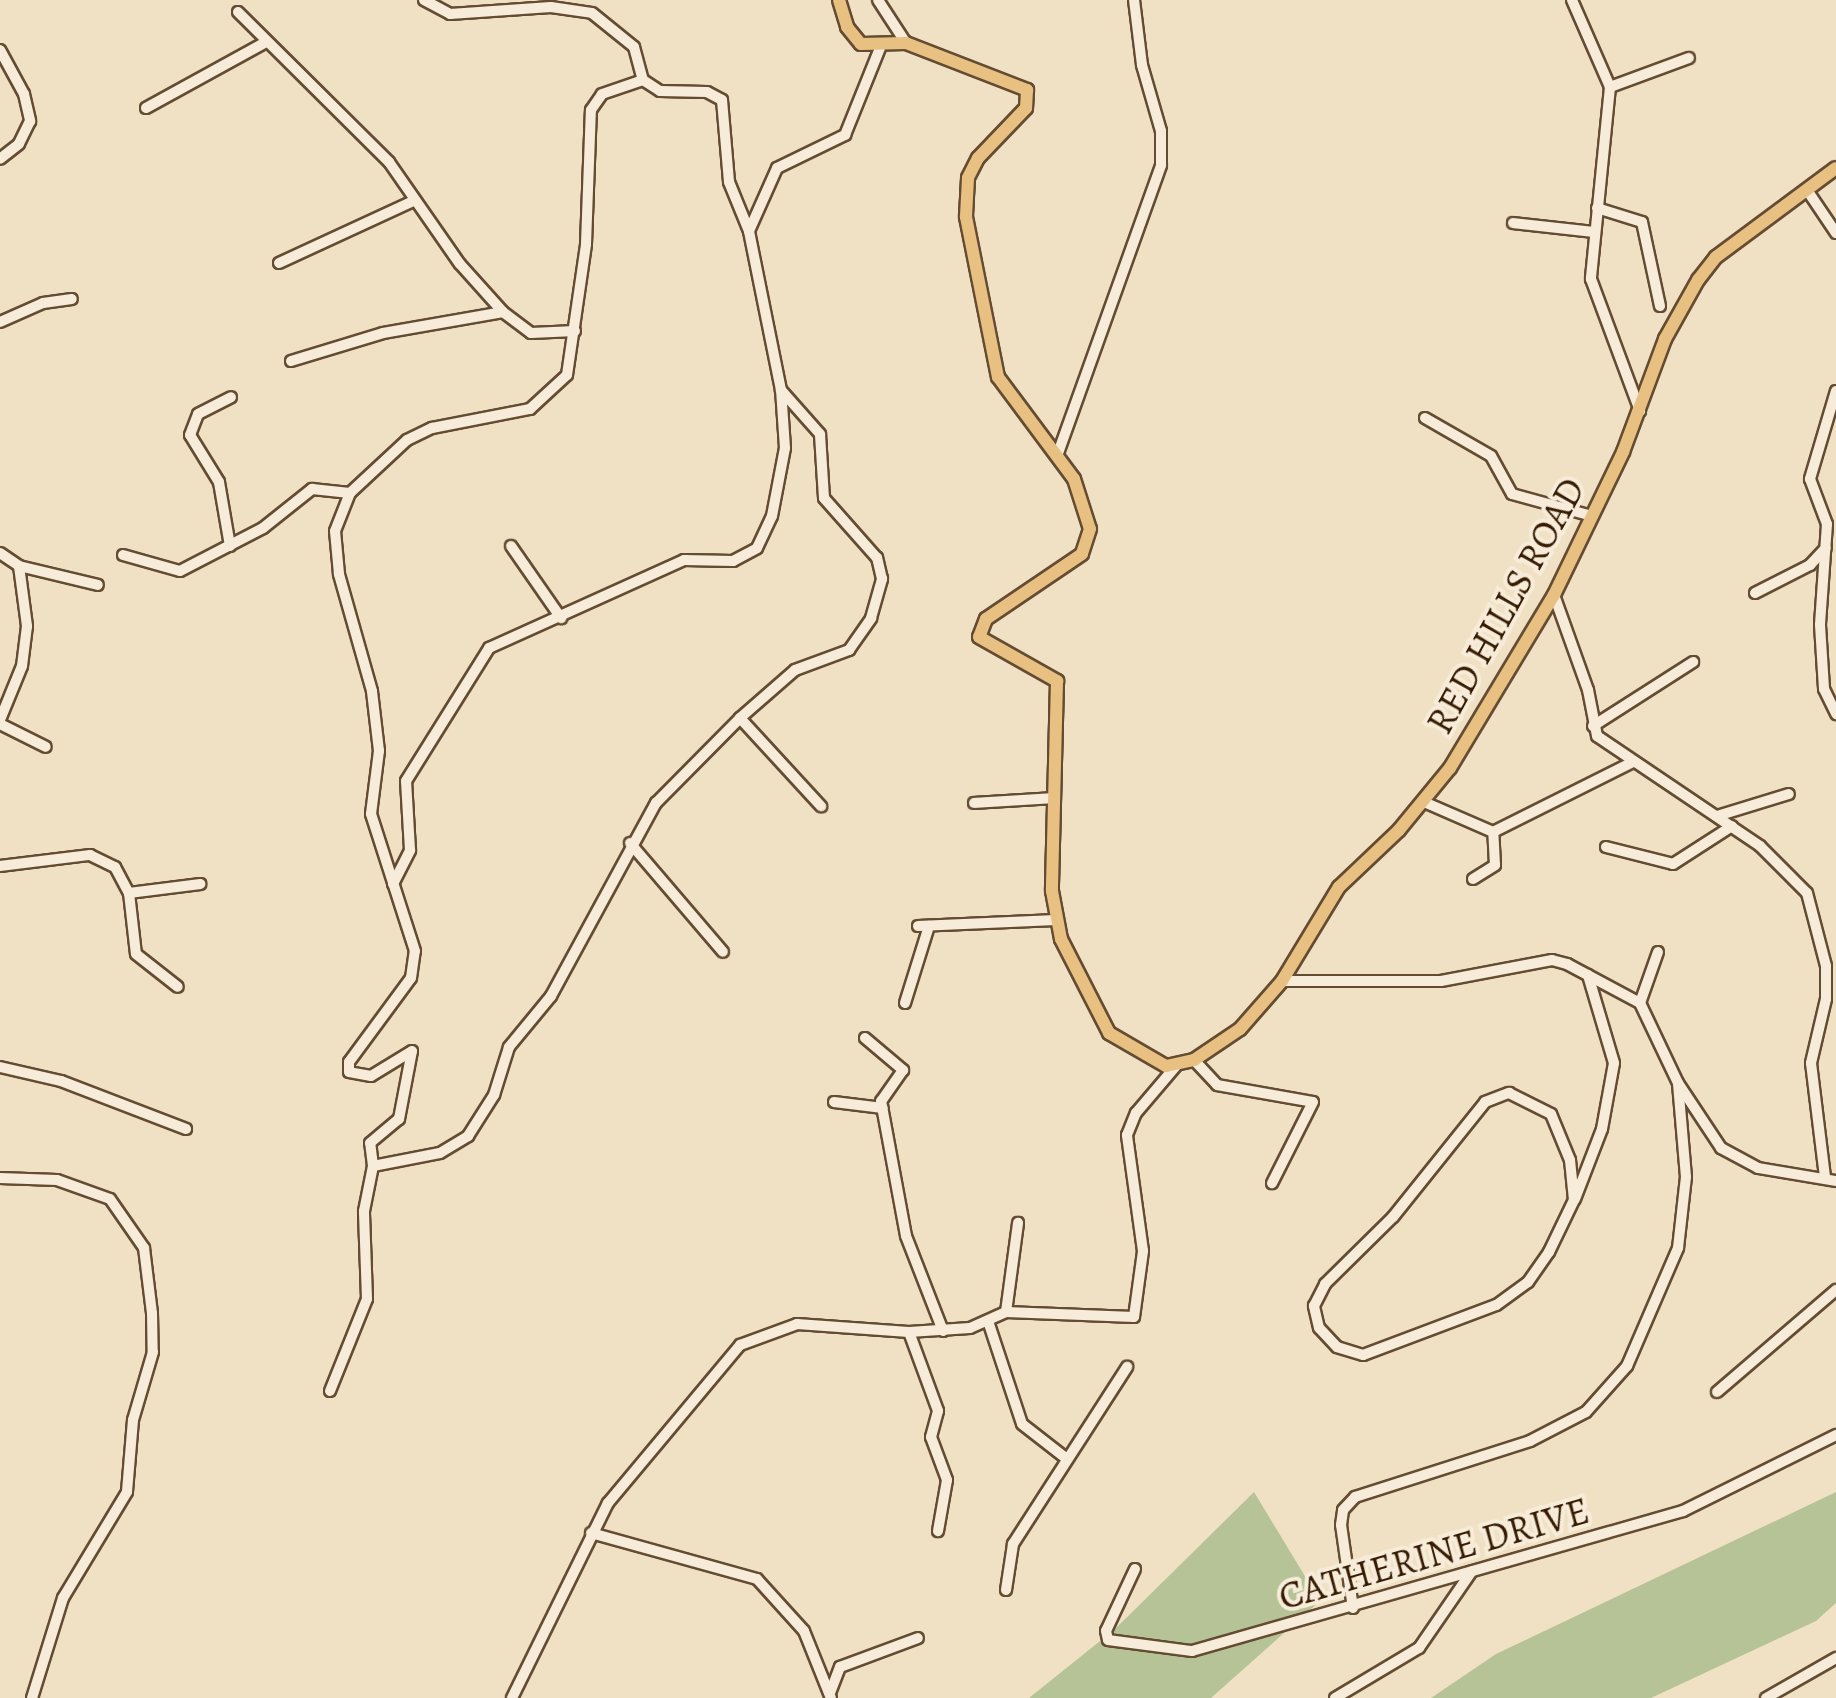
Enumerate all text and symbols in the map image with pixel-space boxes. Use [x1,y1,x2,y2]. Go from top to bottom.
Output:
street label: RED HILLS ROAD [1417,470,1595,742]
street label: CATHERINE DRIVE [1274,1488,1594,1620]

